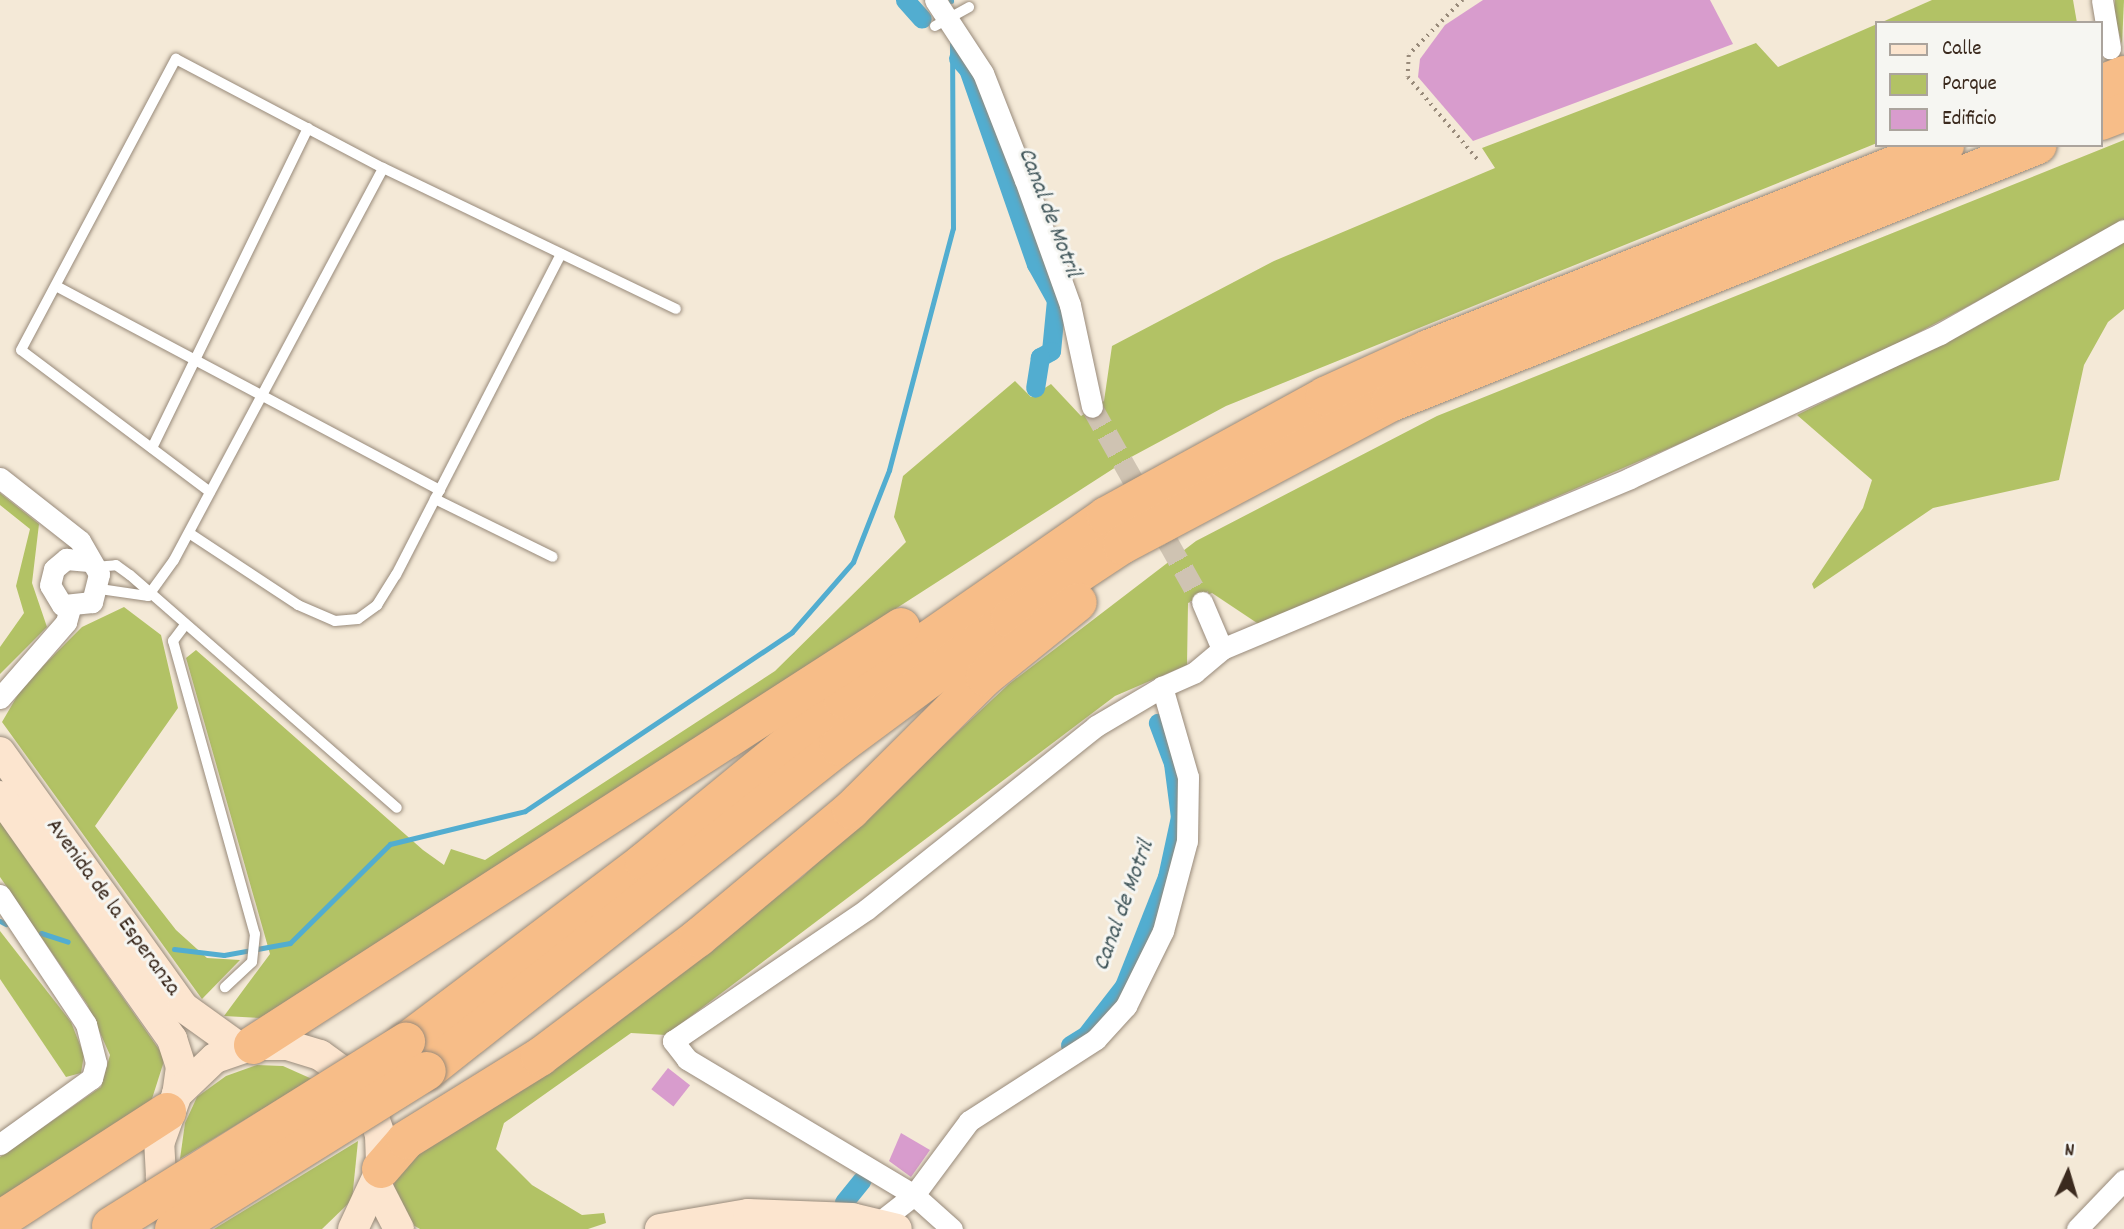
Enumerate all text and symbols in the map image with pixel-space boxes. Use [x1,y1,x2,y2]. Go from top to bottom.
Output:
legend [1876,21,2103,147]
text: Calle [1942,35,1981,65]
text: Parque [1942,70,1997,100]
text: Edificio [1942,105,1997,135]
water label: Canal de Motril [1010,144,1086,282]
street label: Avenida de la Esperanza [39,814,185,1002]
water label: Canal de Motril [1088,837,1162,975]
north arrow [2033,1138,2103,1208]
text: N [2064,1138,2075,1165]

